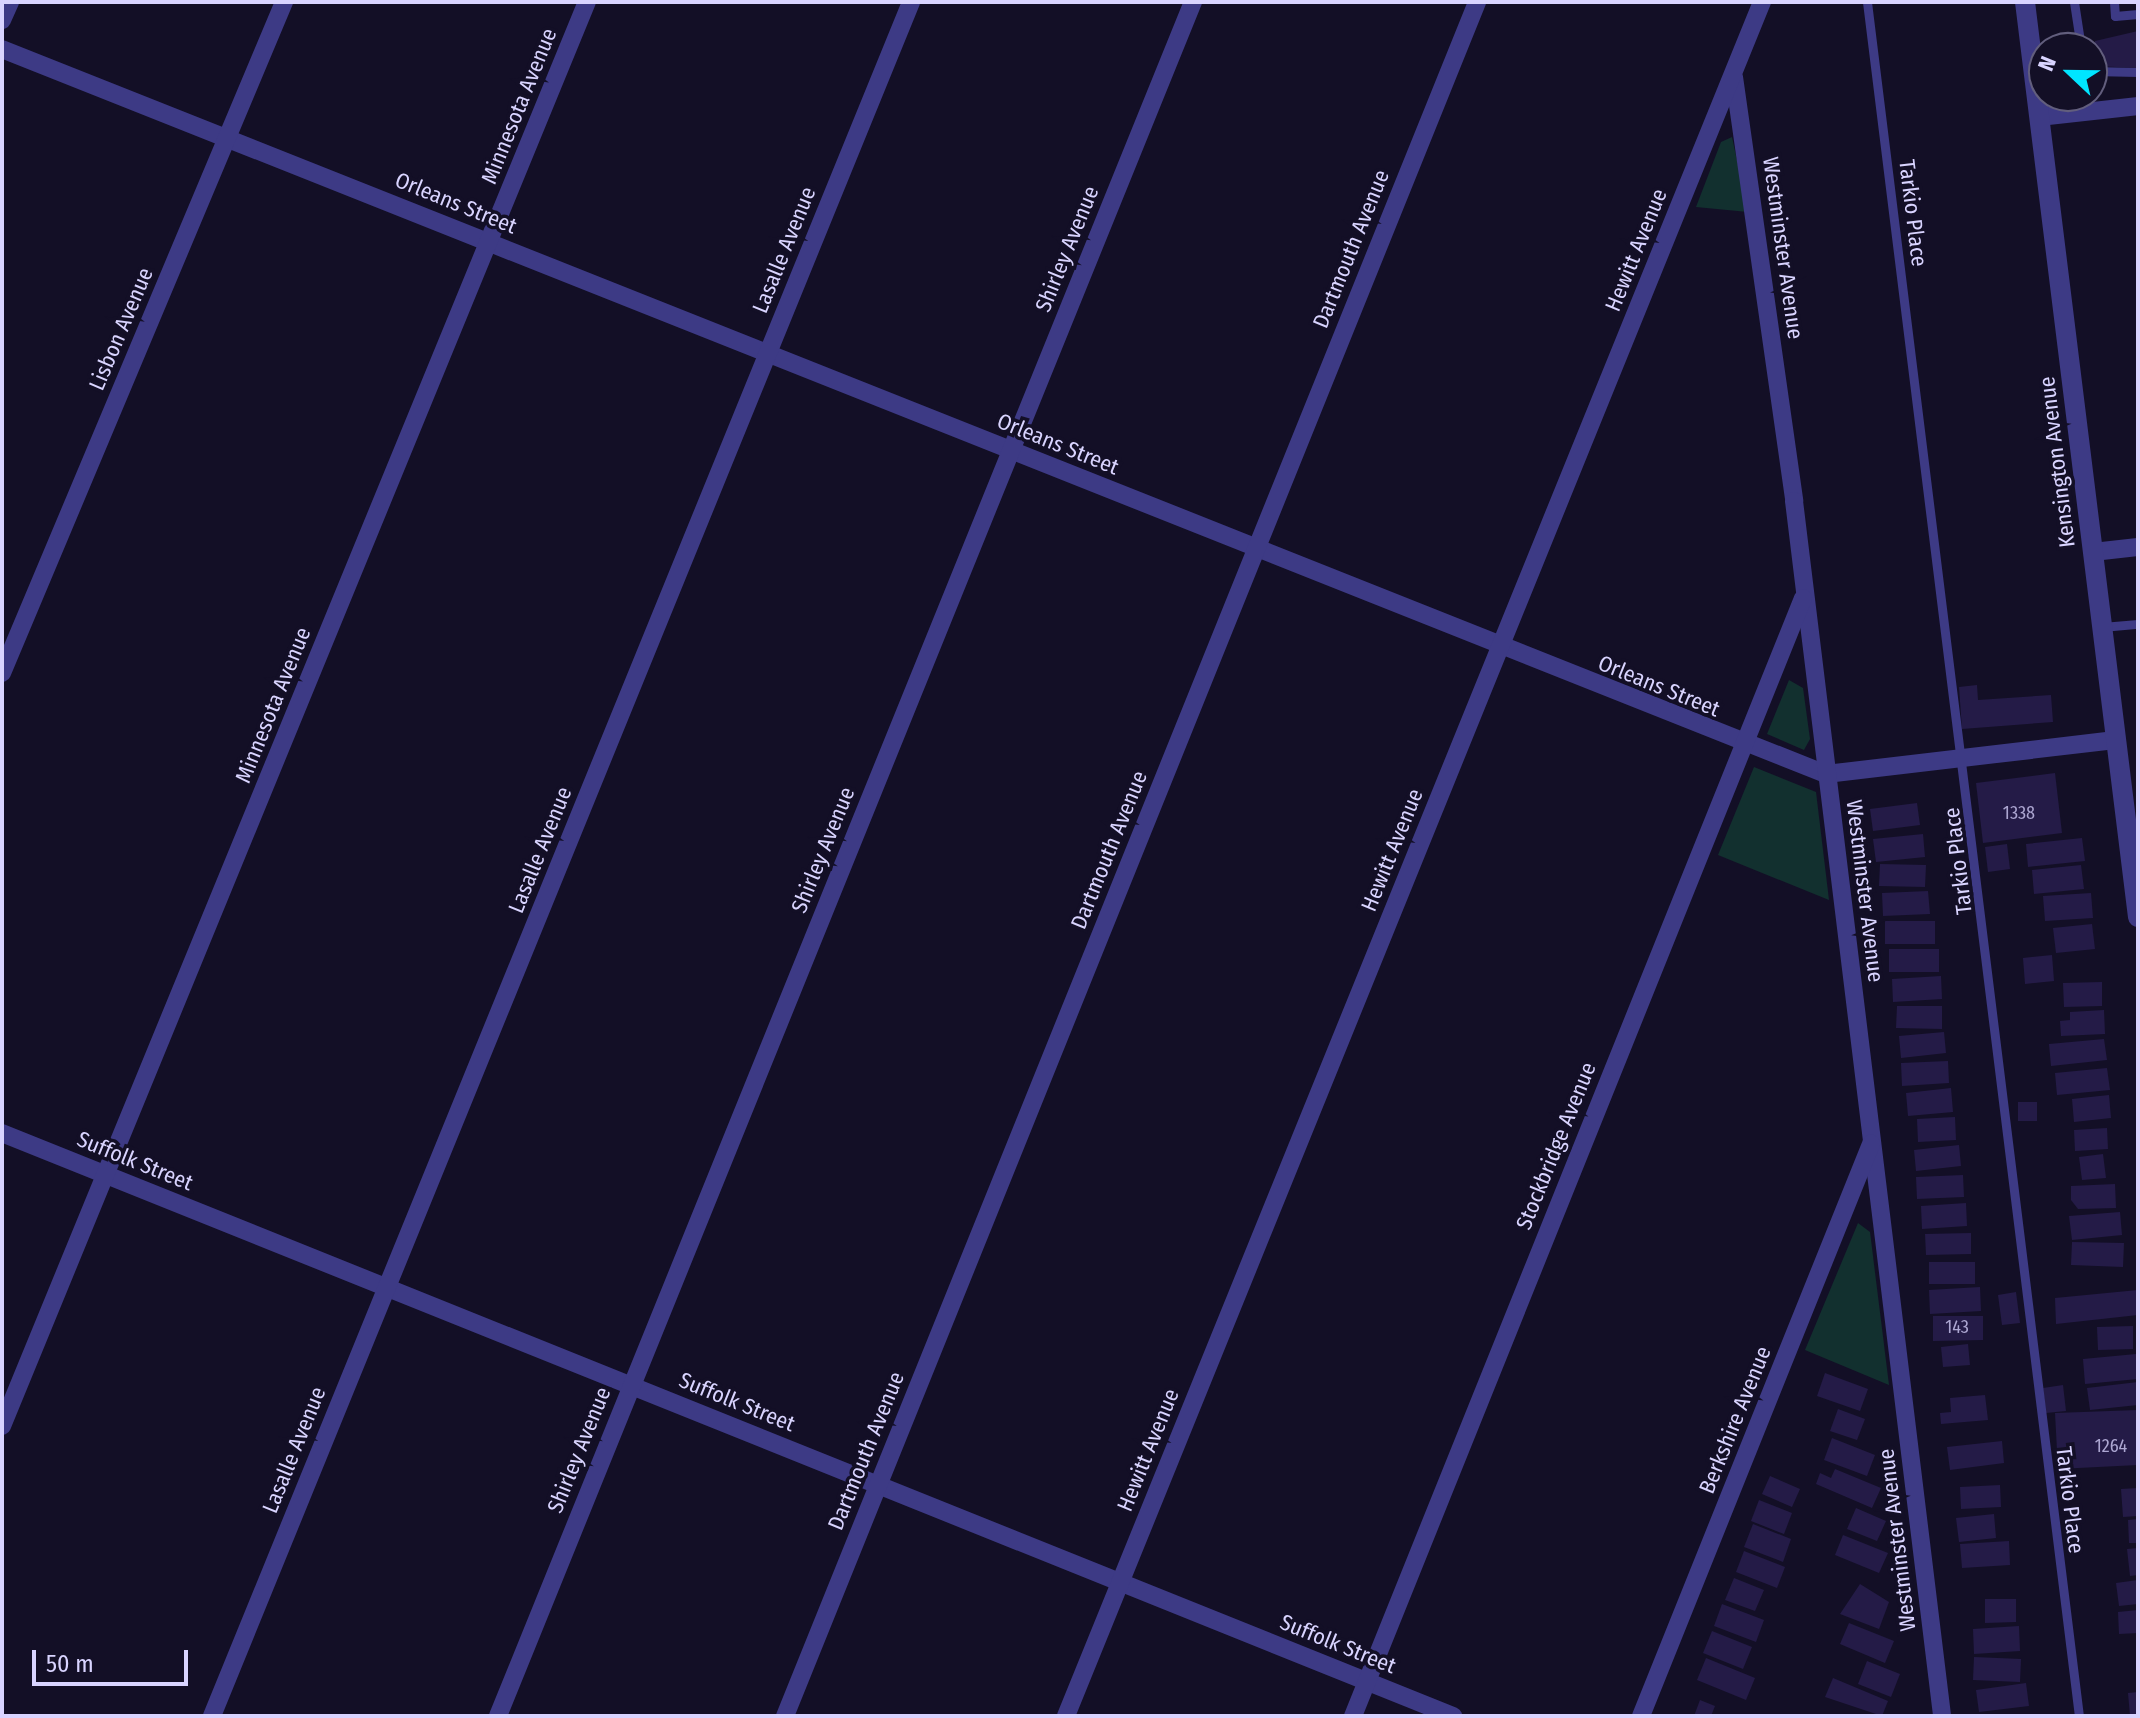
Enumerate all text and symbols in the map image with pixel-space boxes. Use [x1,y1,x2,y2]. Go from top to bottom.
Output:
street label: Minnesota Avenue [476,24,562,188]
north arrow [2028,32,2108,112]
text: N [2032,52,2062,75]
street label: Westminster Avenue [1757,155,1809,341]
street label: Tarkio Place [1893,158,1933,268]
street label: Dartmouth Avenue [1307,166,1395,332]
street label: Orleans Street [391,167,521,239]
street label: Shirley Avenue [1030,182,1104,316]
street label: Lasalle Avenue [747,183,821,317]
street label: Hewitt Avenue [1599,185,1673,315]
street label: Lisbon Avenue [83,264,159,394]
street label: Kensington Avenue [2033,375,2081,549]
street label: Orleans Street [993,408,1123,480]
street label: Minnesota Avenue [230,623,316,787]
street label: Orleans Street [1594,650,1724,722]
street label: Dartmouth Avenue [1065,767,1153,933]
street label: Lasalle Avenue [503,783,577,917]
street label: Shirley Avenue [786,783,860,917]
street label: Hewitt Avenue [1355,785,1429,915]
street label: Westminster Avenue [1841,798,1889,984]
house number: 1338 [2003,802,2035,824]
street label: Tarkio Place [1938,806,1978,916]
street label: Stockbridge Avenue [1510,1059,1602,1233]
street label: Suffolk Street [73,1126,197,1196]
house number: 143 [1945,1316,1969,1338]
street label: Berkshire Avenue [1693,1343,1777,1497]
street label: Suffolk Street [675,1367,799,1437]
street label: Dartmouth Avenue [822,1368,910,1534]
street label: Lasalle Avenue [257,1383,331,1517]
street label: Shirley Avenue [542,1383,616,1517]
street label: Hewitt Avenue [1111,1385,1185,1515]
house number: 1264 [2095,1435,2127,1457]
street label: Tarkio Place [2050,1445,2090,1555]
street label: Westminster Avenue [1873,1447,1921,1633]
street label: Suffolk Street [1276,1609,1400,1679]
scale bar [36,1634,192,1684]
text: 50 m [46,1650,94,1678]

